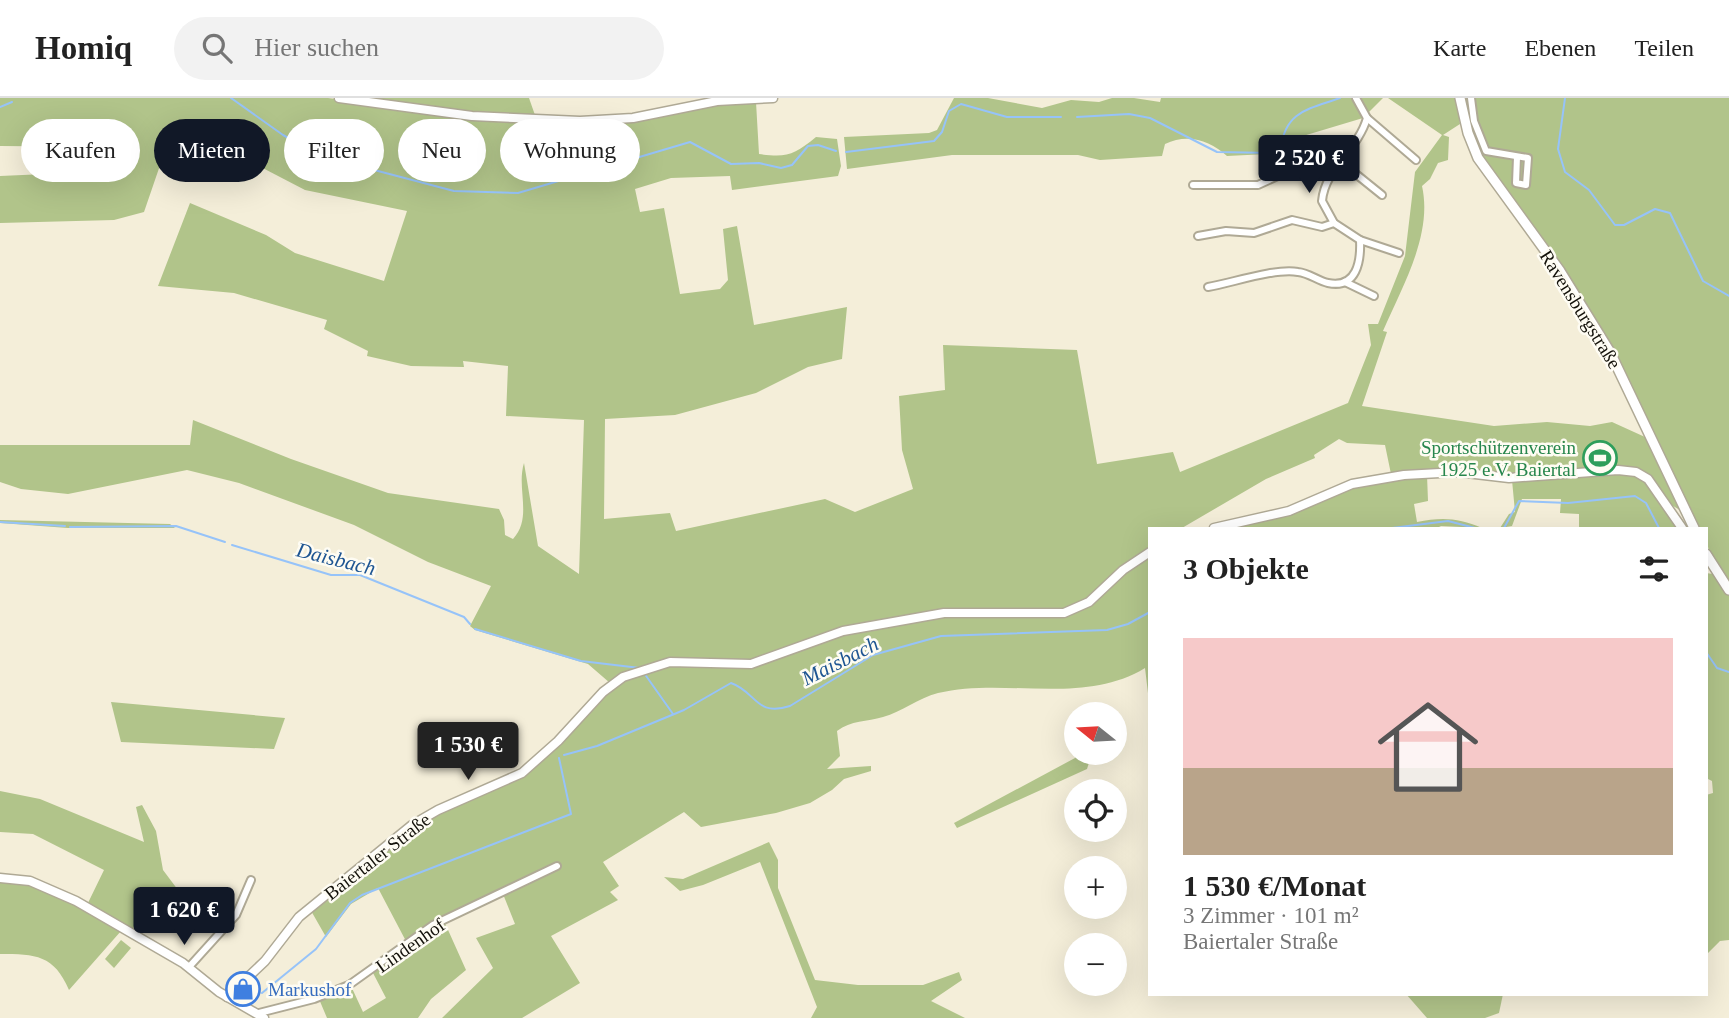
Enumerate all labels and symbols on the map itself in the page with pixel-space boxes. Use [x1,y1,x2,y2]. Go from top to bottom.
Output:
pin: 2 520 € [1244,136,1374,195]
street label: Ravensburgstraße [1536,246,1625,372]
place label: Sportschützenverein 1925 e.V. Baiertal [1421,437,1576,480]
sports icon: Sportschützenverein 1925 e.V. Baiertal [1581,439,1619,477]
water label: Daisbach [293,537,378,580]
water label: Maisbach [797,632,882,691]
north arrow [1064,702,1127,765]
pin: 1 530 € [403,722,533,782]
street label: Baiertaler Straße [320,809,434,904]
pin: 1 620 € [119,888,249,947]
street label: Lindenhof [372,914,449,977]
shop icon: Markushof [224,970,262,1008]
place label: Markushof [268,979,352,1000]

